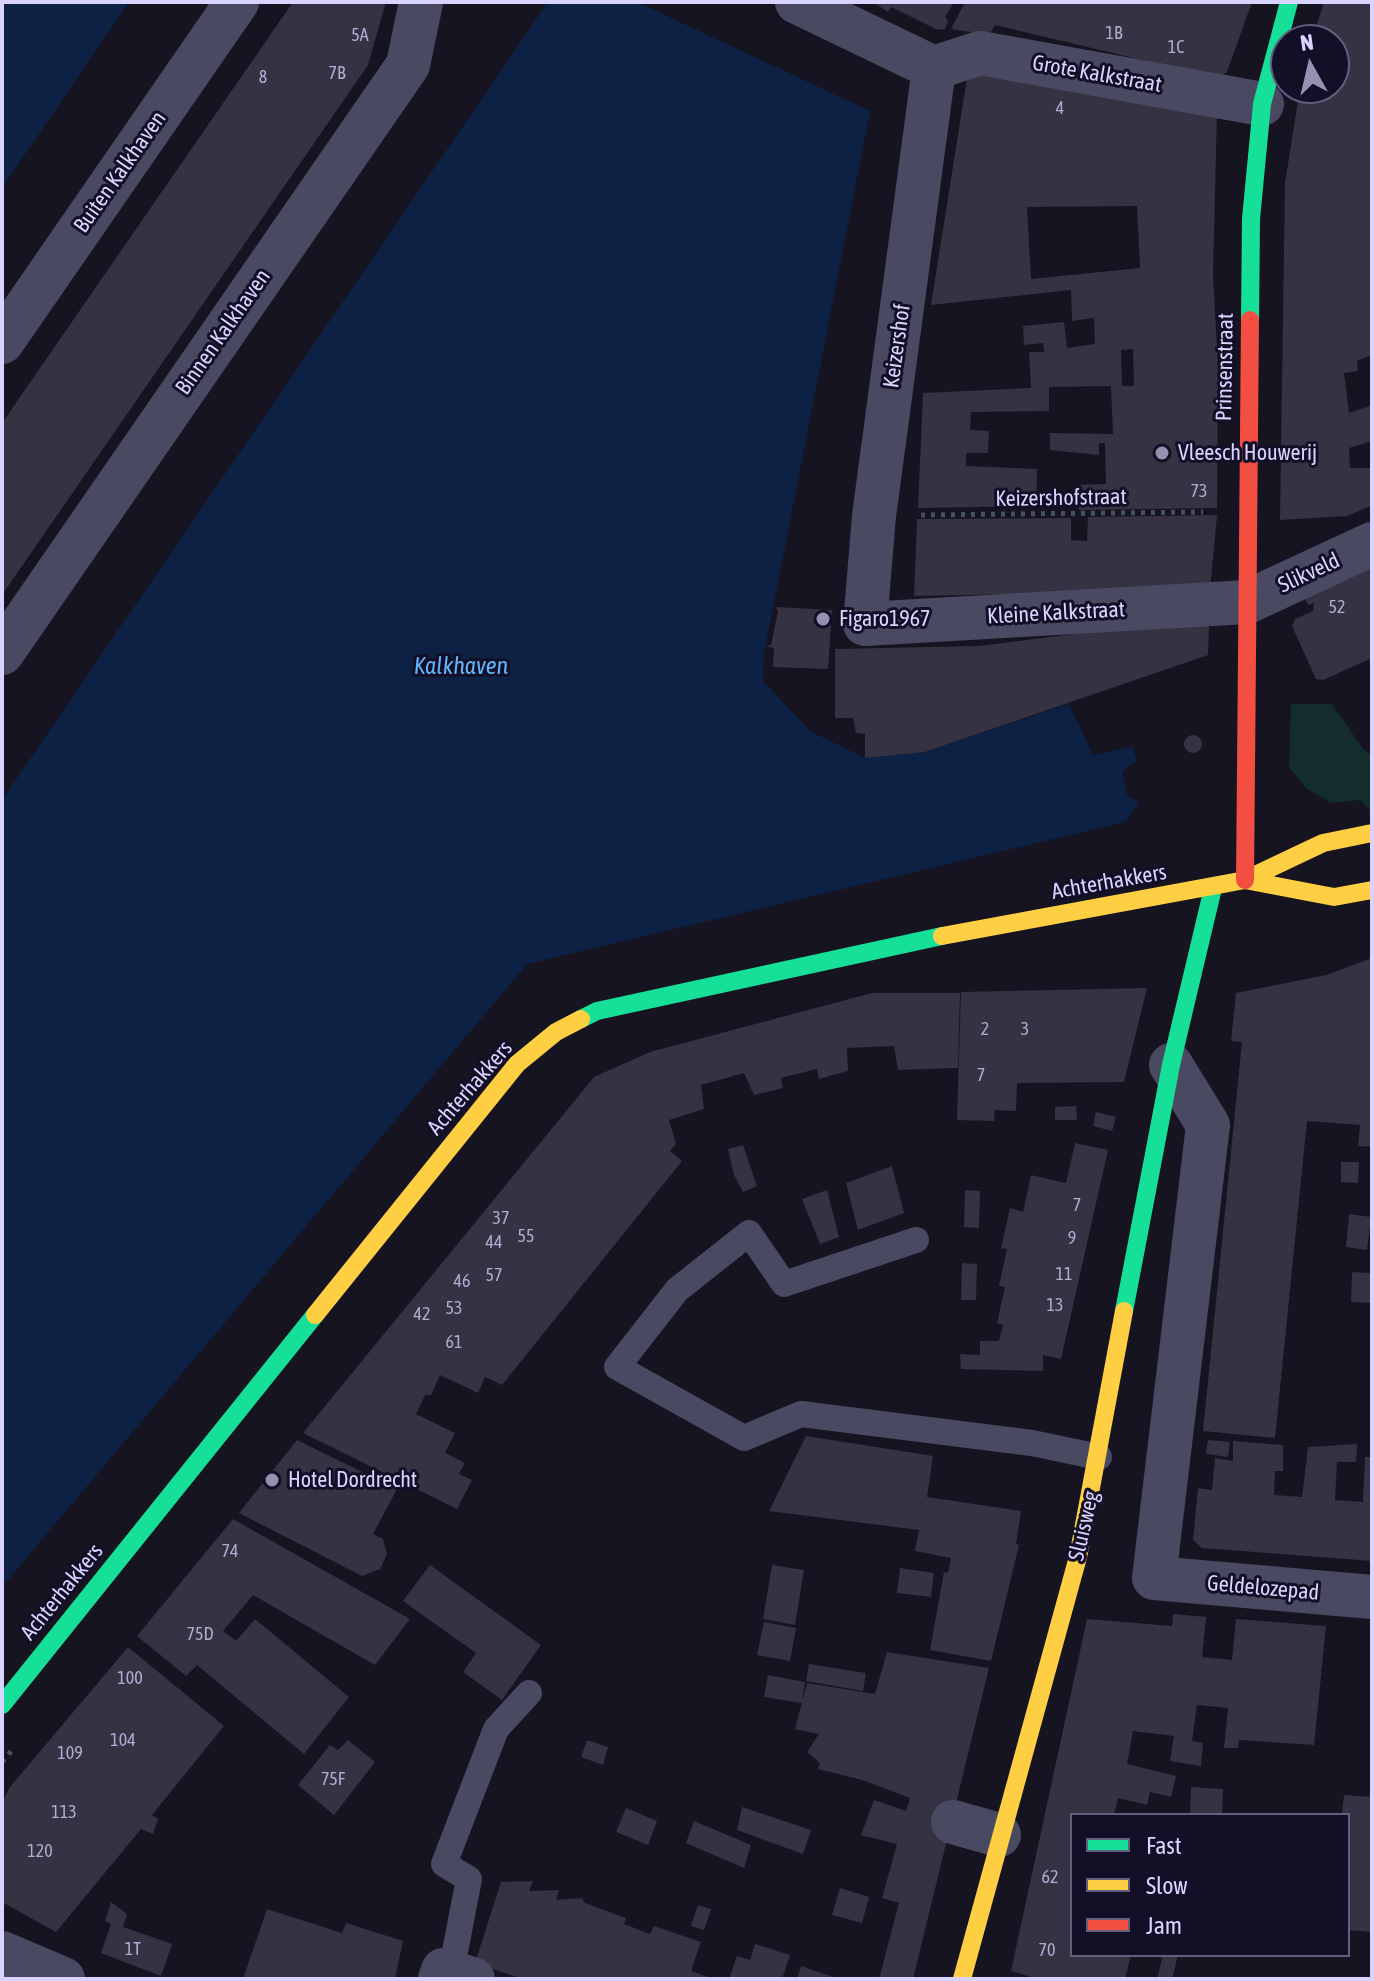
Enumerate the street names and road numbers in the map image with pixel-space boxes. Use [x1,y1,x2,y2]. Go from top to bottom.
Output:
street label: Grote Kalkstraat [1030,50,1164,98]
street label: Buiten Kalkhaven [68,106,172,238]
street label: Binnen Kalkhaven [170,264,276,400]
street label: Keizershof [878,302,916,390]
street label: Prinsenstraat [1211,313,1239,421]
street label: Keizershofstraat [995,484,1127,512]
street label: Slikveld [1274,547,1344,599]
street label: Kleine Kalkstraat [986,596,1126,630]
street label: Achterhakkers [1049,859,1169,905]
street label: Achterhakkers [422,1035,518,1141]
street label: Sluisweg [1063,1488,1105,1564]
street label: Achterhakkers [15,1539,109,1645]
street label: Geldelozepad [1206,1570,1320,1606]

